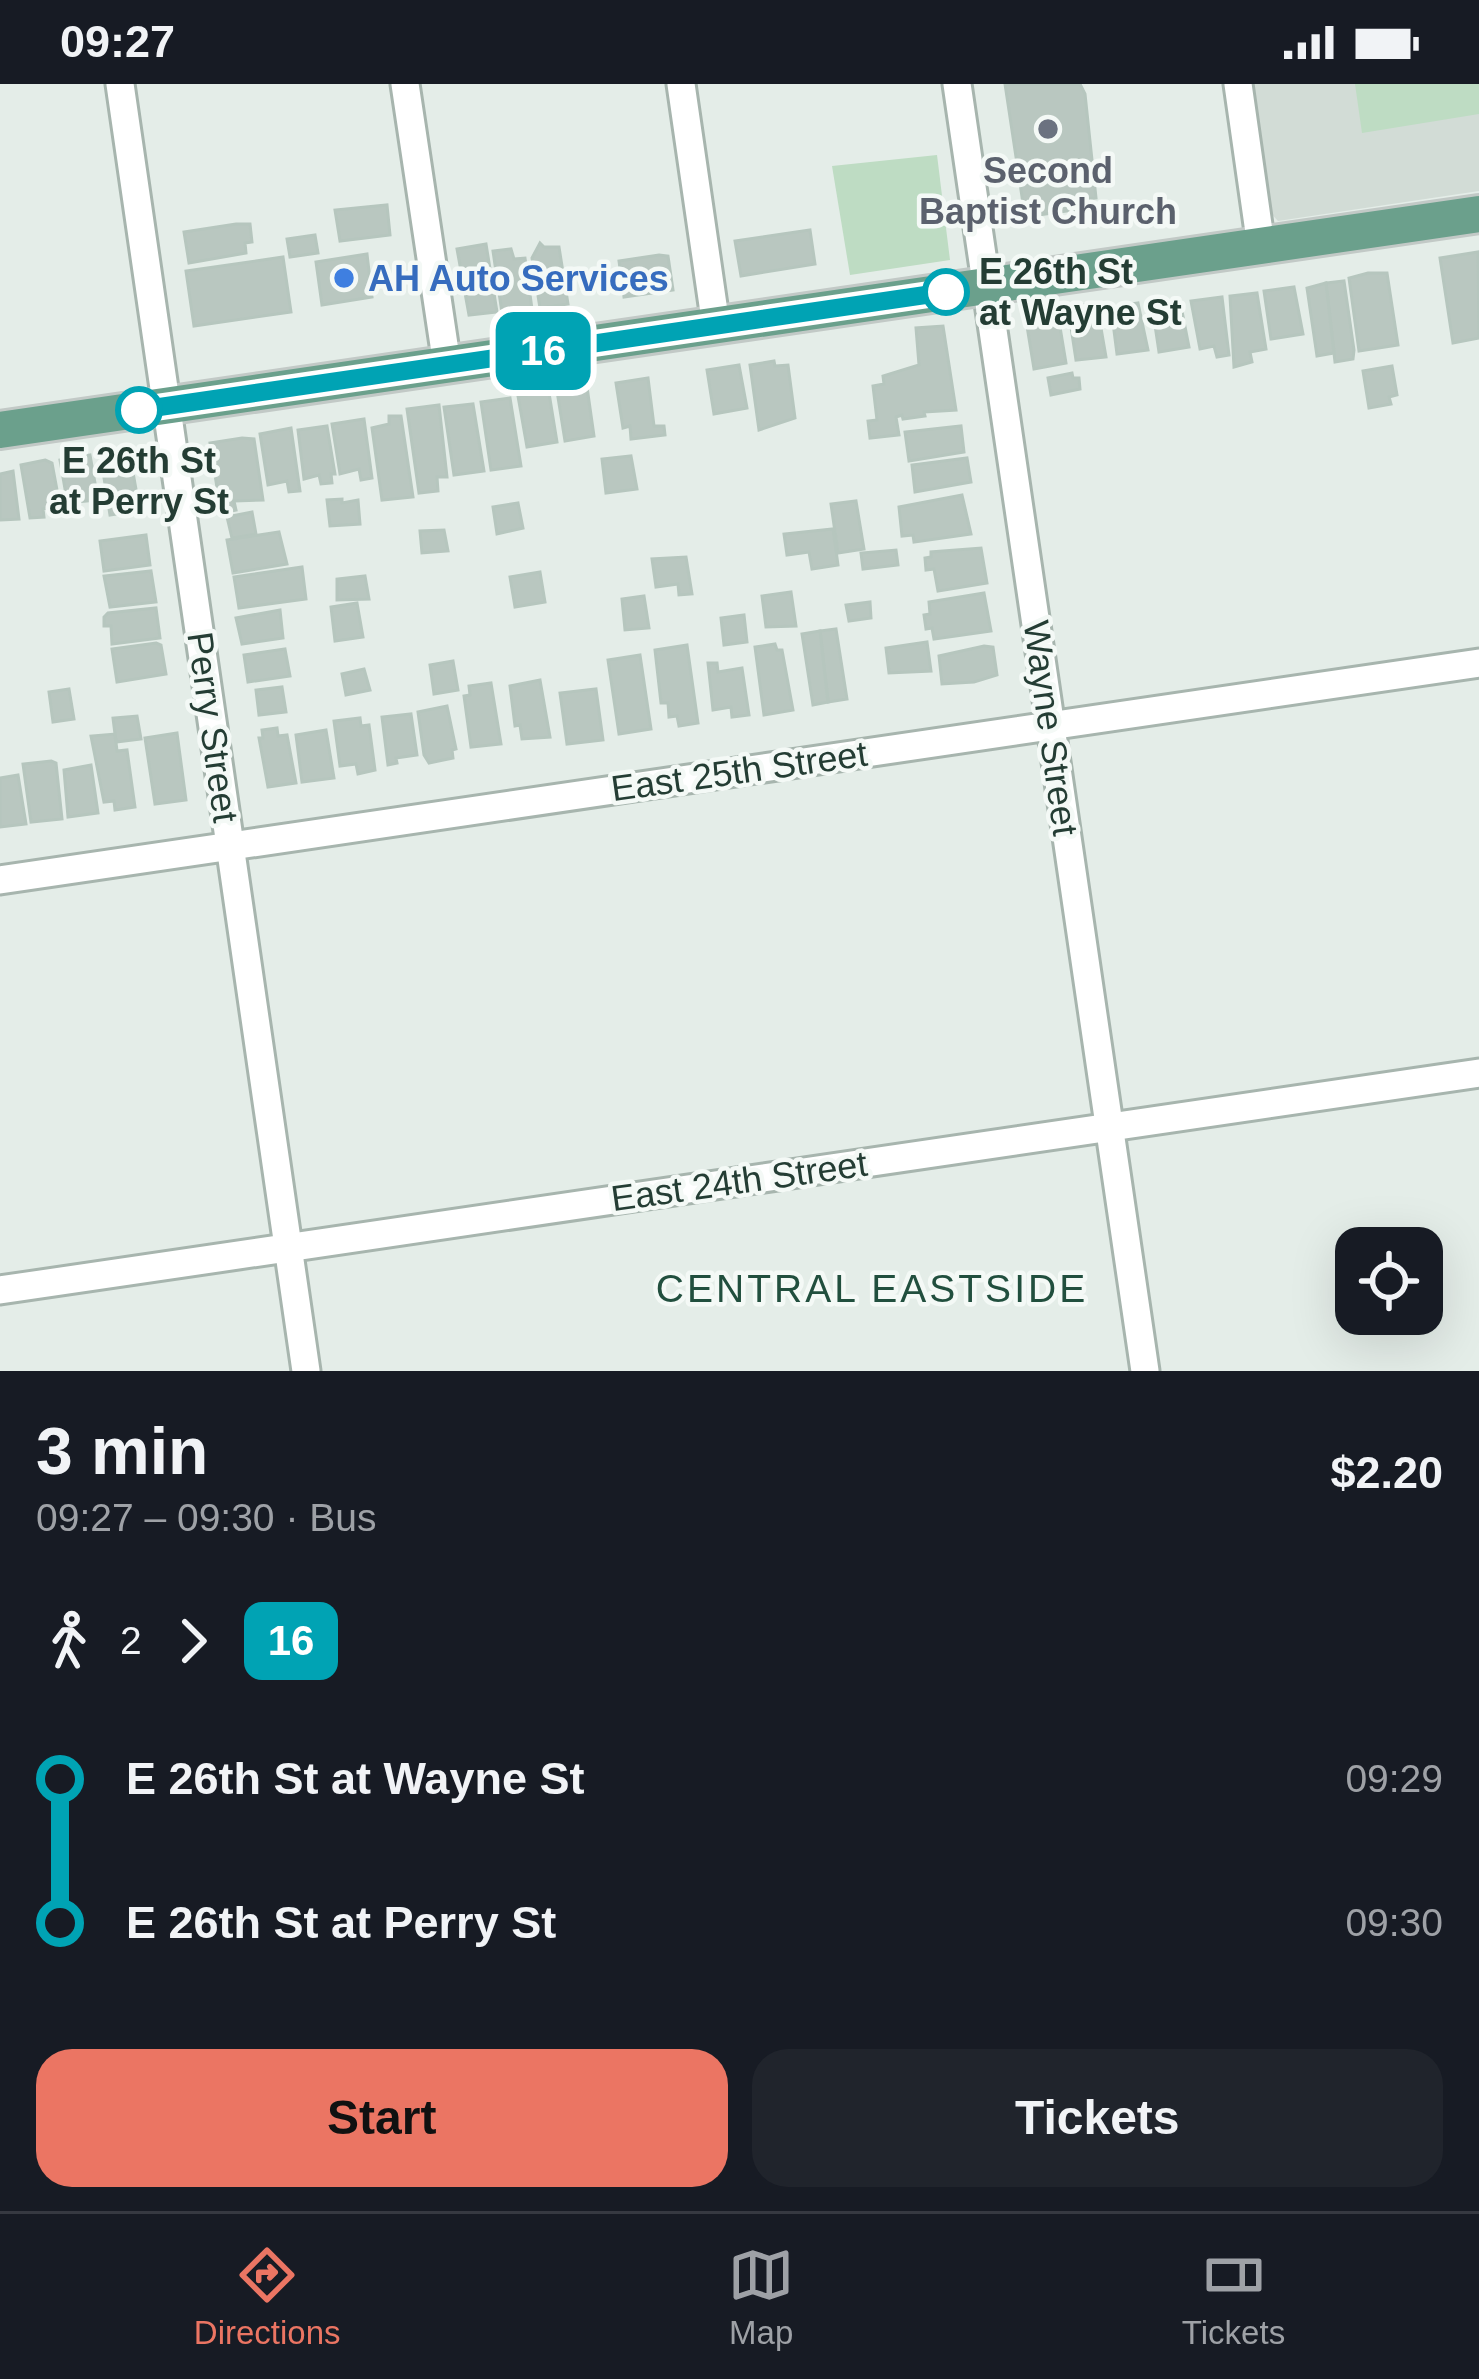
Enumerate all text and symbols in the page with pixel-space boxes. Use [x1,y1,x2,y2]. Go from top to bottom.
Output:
text: 09:27 [60,16,175,67]
marker: Second Baptist Church [1035,116,1061,142]
place label: Second Baptist Church [919,150,1177,232]
place label: E 26th St at Wayne St [979,251,1182,333]
place label: AH Auto Services [368,258,669,299]
marker: AH Auto Services [331,265,357,291]
marker: E 26th St at Wayne St [924,270,968,314]
line badge: 16 [489,312,597,390]
text: 16 [520,327,566,374]
marker: E 26th St at Perry St [117,388,161,432]
place label: E 26th St at Perry St [49,440,229,522]
street label: Wayne Street [1016,618,1086,838]
street label: Perry Street [179,629,247,825]
street label: East 25th Street [608,733,870,809]
street label: East 24th Street [608,1143,870,1219]
map controls [1335,1227,1443,1335]
button: locate [1335,1227,1443,1335]
district label: CENTRAL EASTSIDE [656,1267,1088,1310]
text: 3 min [36,1414,208,1488]
text: $2.20 [1330,1447,1443,1498]
text: 09:27 – 09:30 · Bus [36,1496,376,1539]
icon: walk [36,1608,102,1674]
icon: forward [160,1608,226,1674]
text: 16 [268,1617,314,1664]
text: 2 [120,1619,142,1662]
text: E 26th St at Wayne St [126,1753,584,1804]
text: 09:29 [1345,1757,1443,1800]
text: E 26th St at Perry St [126,1897,556,1948]
text: 09:30 [1345,1901,1443,1944]
button: Start [36,2049,728,2187]
button: Tickets [752,2049,1443,2187]
tab: Directions [194,2242,341,2352]
tab: Map [728,2242,794,2352]
tab: Tickets [1182,2242,1285,2352]

